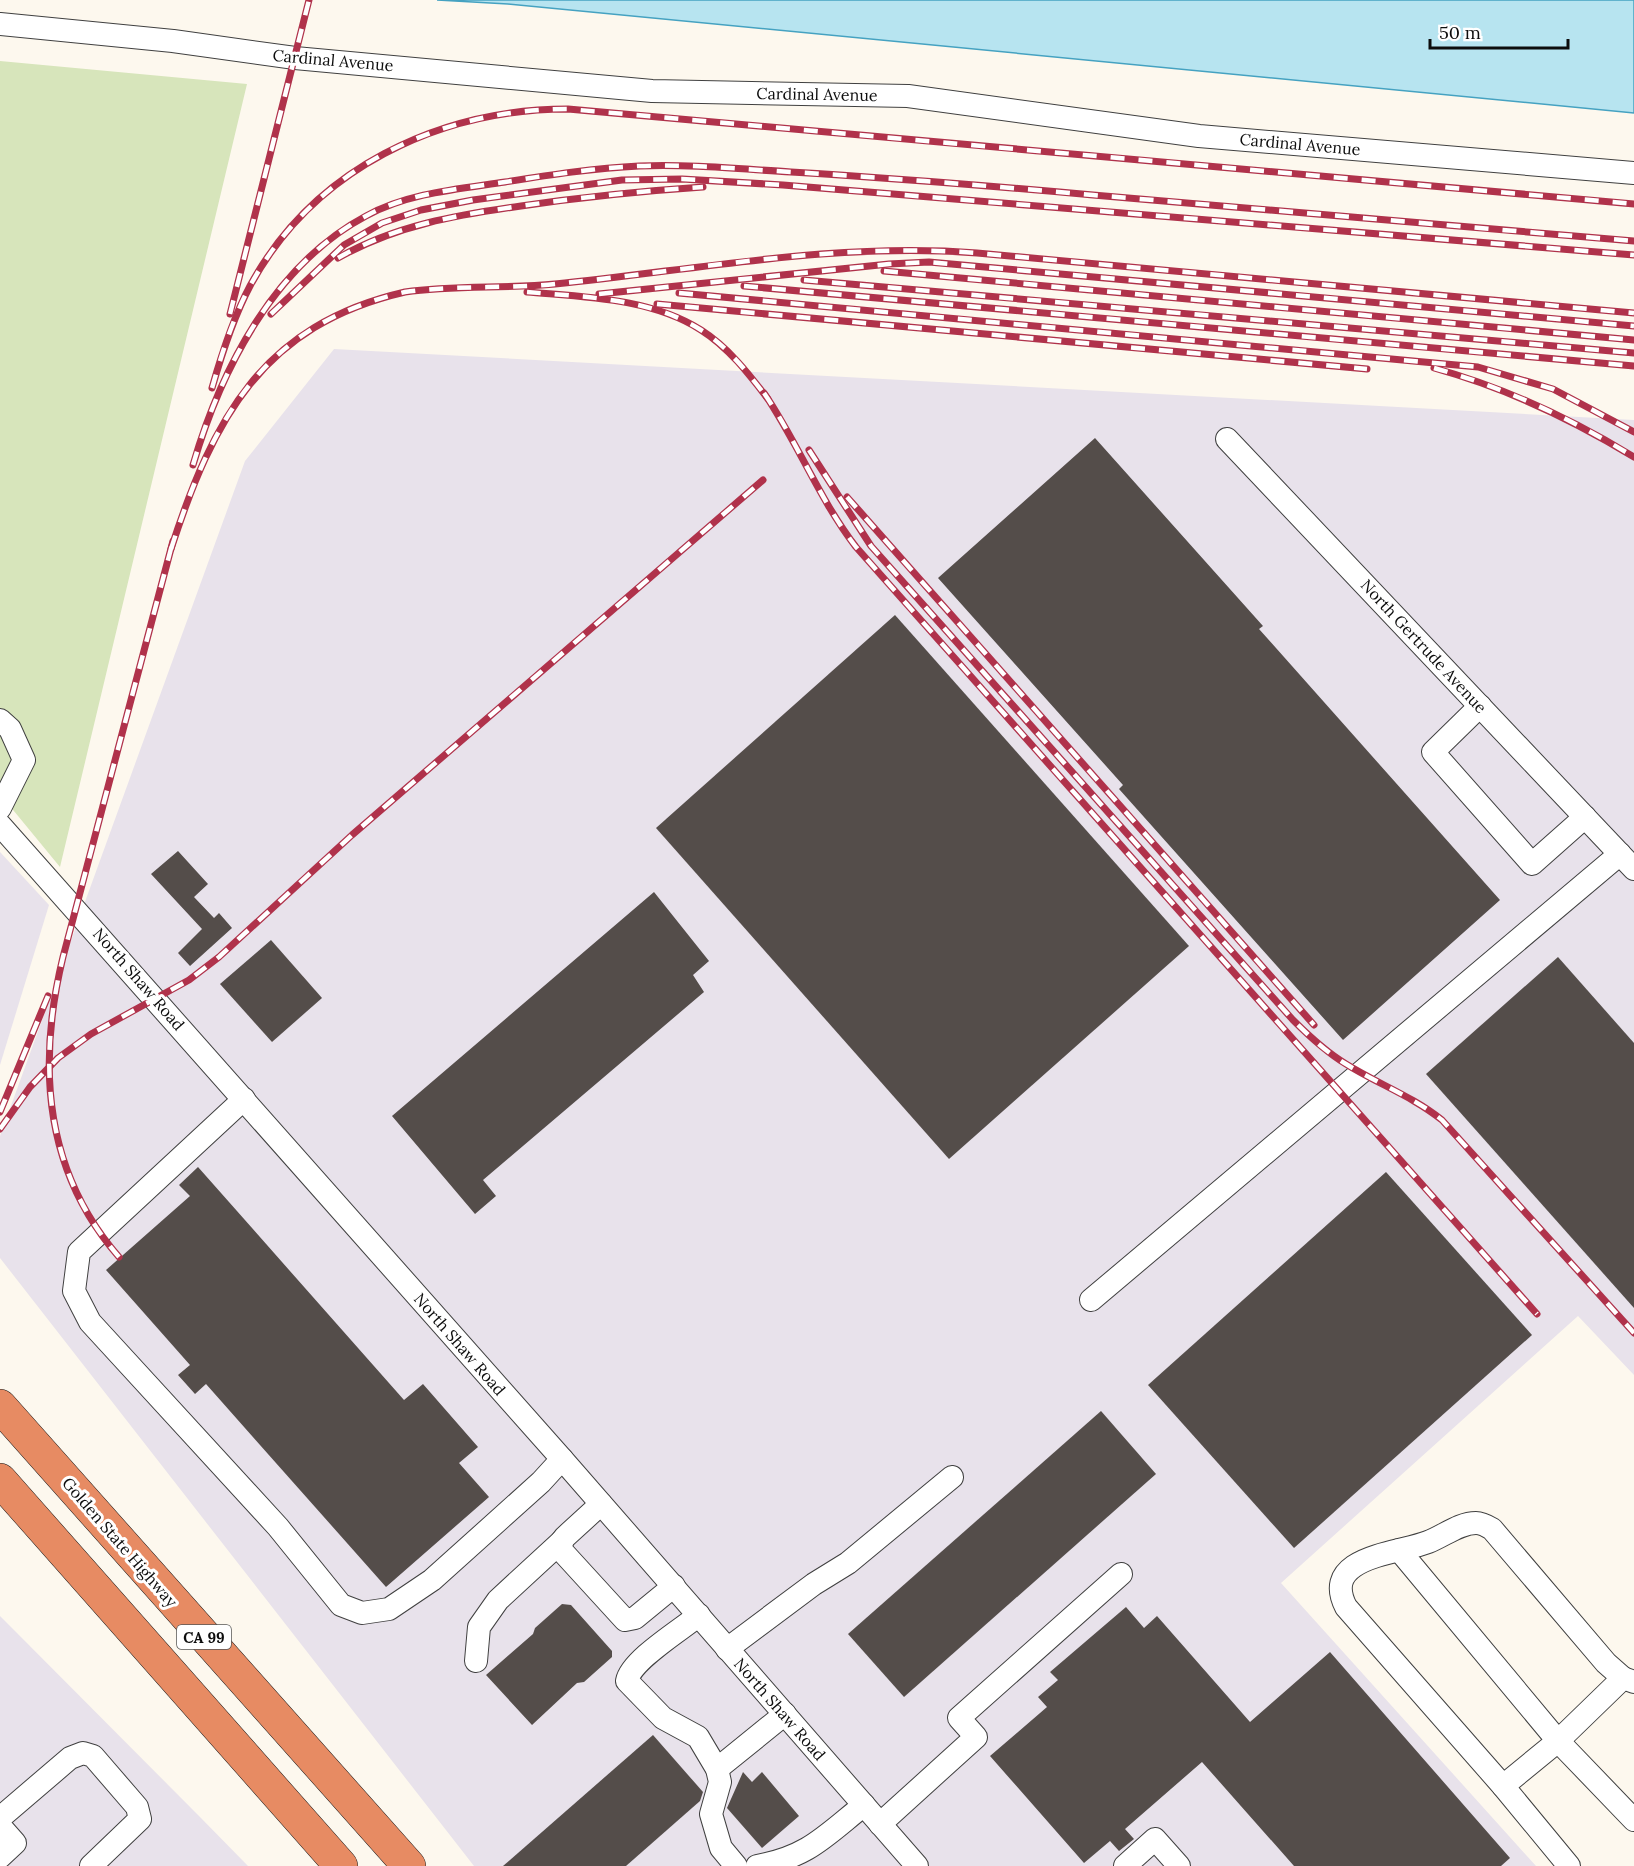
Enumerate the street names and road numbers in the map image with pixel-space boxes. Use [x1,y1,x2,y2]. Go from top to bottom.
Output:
street label: Cardinal Avenue [272,45,395,75]
street label: Cardinal Avenue [756,83,878,105]
street label: Cardinal Avenue [1239,129,1362,159]
street label: North Gertrude Avenue [1357,575,1491,717]
street label: North Shaw Road [89,924,189,1035]
street label: North Shaw Road [410,1289,510,1400]
street label: Golden State Highway [58,1473,182,1611]
road number: CA 99 [177,1625,231,1649]
street label: North Shaw Road [730,1654,830,1765]

